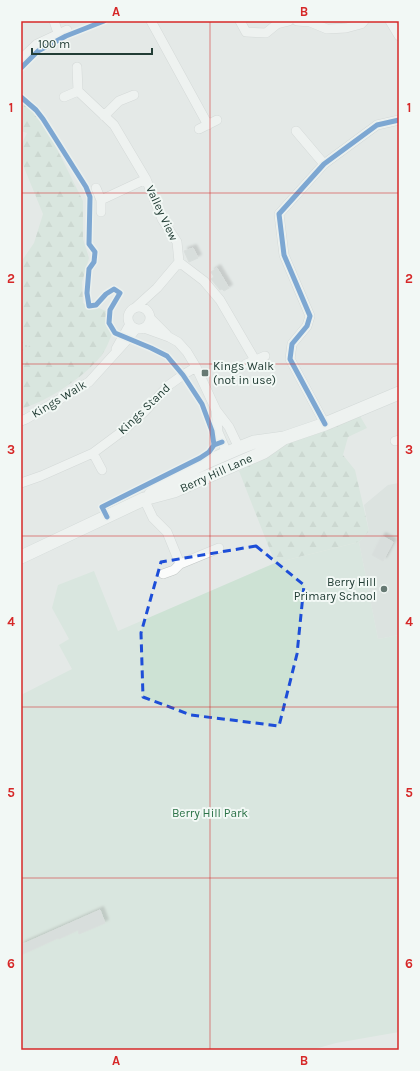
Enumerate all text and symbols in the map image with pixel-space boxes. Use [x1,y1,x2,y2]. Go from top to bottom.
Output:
text: A [112,4,120,19]
text: B [300,4,308,19]
scale bar [32,30,152,56]
text: 100 m [38,37,70,51]
text: 1 [9,100,13,115]
text: 1 [407,100,411,115]
street label: Valley View [143,183,181,243]
text: 2 [7,271,15,286]
text: 2 [405,271,413,286]
place label: Kings Walk (not in use) [213,359,276,387]
marker: Kings Walk (not in use) [200,368,210,378]
street label: Kings Walk [29,377,89,421]
street label: Kings Stand [115,381,173,437]
text: 3 [7,442,15,457]
text: 3 [405,442,413,457]
street label: Berry Hill Lane [178,451,254,495]
place label: Berry Hill Primary School [294,575,376,603]
marker: Berry Hill Primary School [379,584,389,594]
text: 4 [7,614,15,629]
text: 4 [405,614,413,629]
text: 5 [7,785,15,800]
text: 5 [405,785,413,800]
park label: Berry Hill Park [172,806,248,820]
text: 6 [7,956,15,971]
text: 6 [405,956,413,971]
text: A [112,1053,120,1068]
text: B [300,1053,308,1068]

